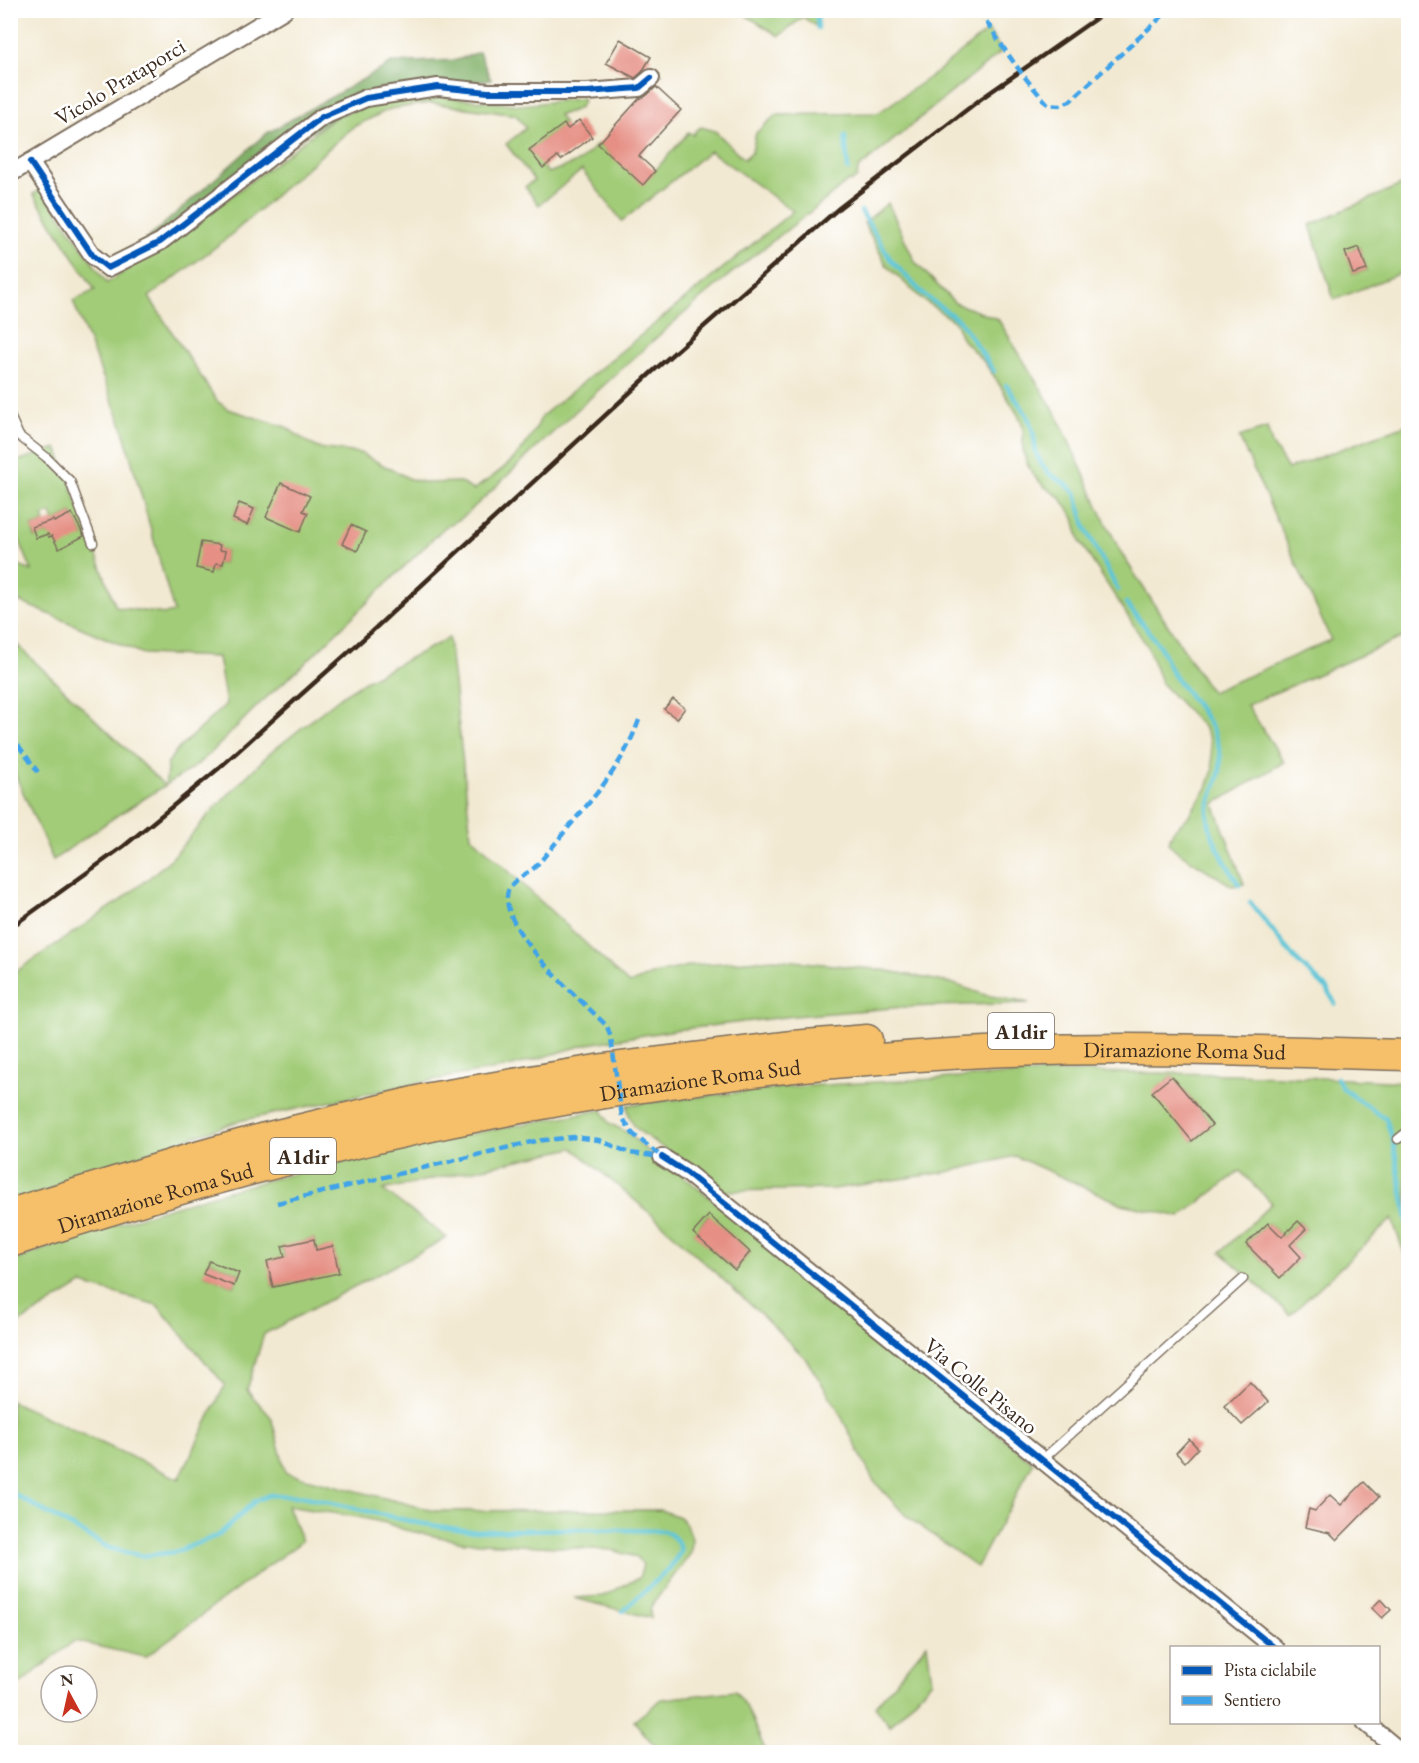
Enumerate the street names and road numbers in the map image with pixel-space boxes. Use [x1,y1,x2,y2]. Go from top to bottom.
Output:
street label: Vicolo Prataporci [49,32,191,132]
road number: A1dir [988,1013,1054,1049]
street label: Diramazione Roma Sud [1083,1035,1287,1066]
street label: Diramazione Roma Sud [597,1052,803,1108]
road number: A1dir [270,1138,336,1174]
street label: Diramazione Roma Sud [54,1155,257,1240]
street label: Via Colle Pisano [918,1331,1044,1441]

